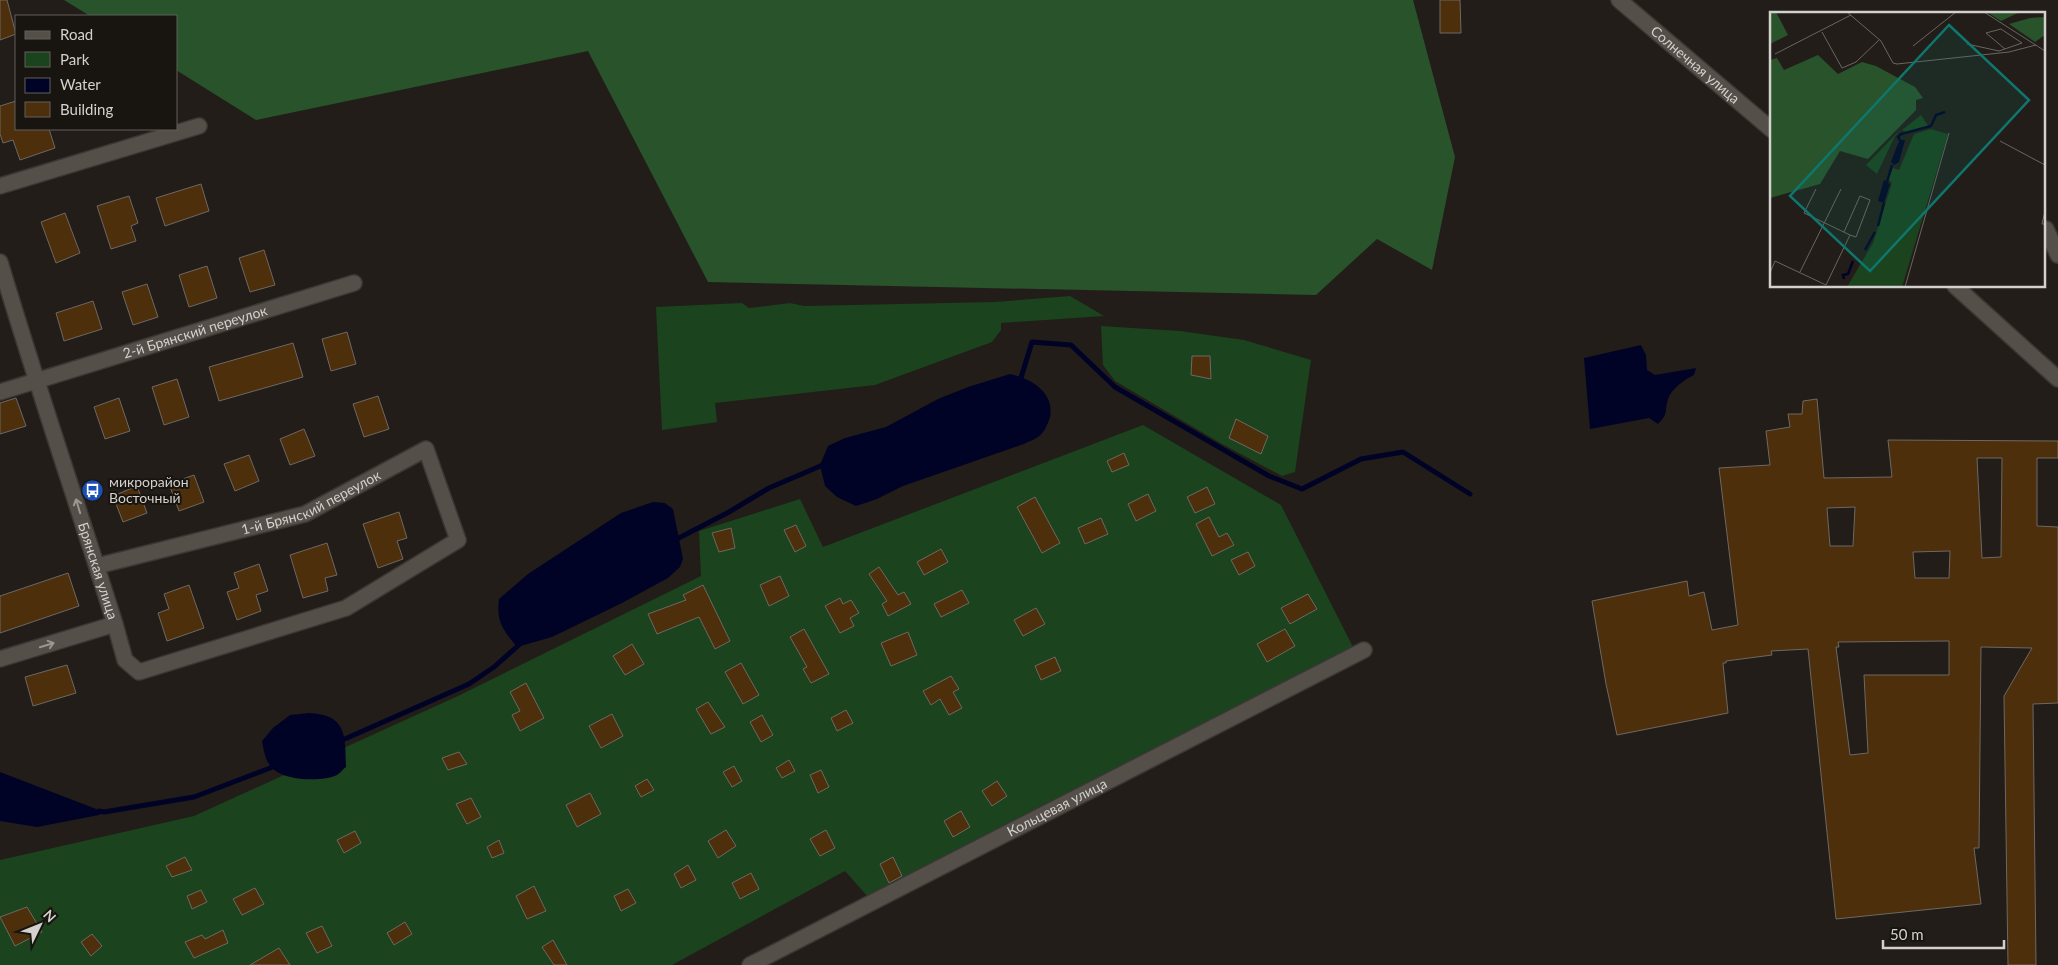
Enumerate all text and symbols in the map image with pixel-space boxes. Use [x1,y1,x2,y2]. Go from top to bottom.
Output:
inset map [1770,12,2046,288]
legend [15,15,178,130]
street label: Солнечная улица [1648,22,1743,107]
text: Road [60,25,93,43]
text: Park [60,50,90,68]
text: Water [60,75,101,93]
text: Building [60,100,113,118]
street label: 2-й Брянский переулок [121,301,270,362]
street label: 1-й Брянский переулок [239,466,384,538]
place label: микрорайон Восточный [109,473,189,506]
bus stop icon: микрорайон Восточный [81,478,105,502]
one-way arrow [72,498,82,514]
street label: Брянская улица [75,520,122,621]
one-way arrow [38,640,54,650]
street label: Кольцевая улица [1004,774,1110,840]
north arrow [15,900,65,950]
text: N [40,906,60,926]
scale bar [1883,918,2004,950]
text: 50 m [1890,925,1924,943]

